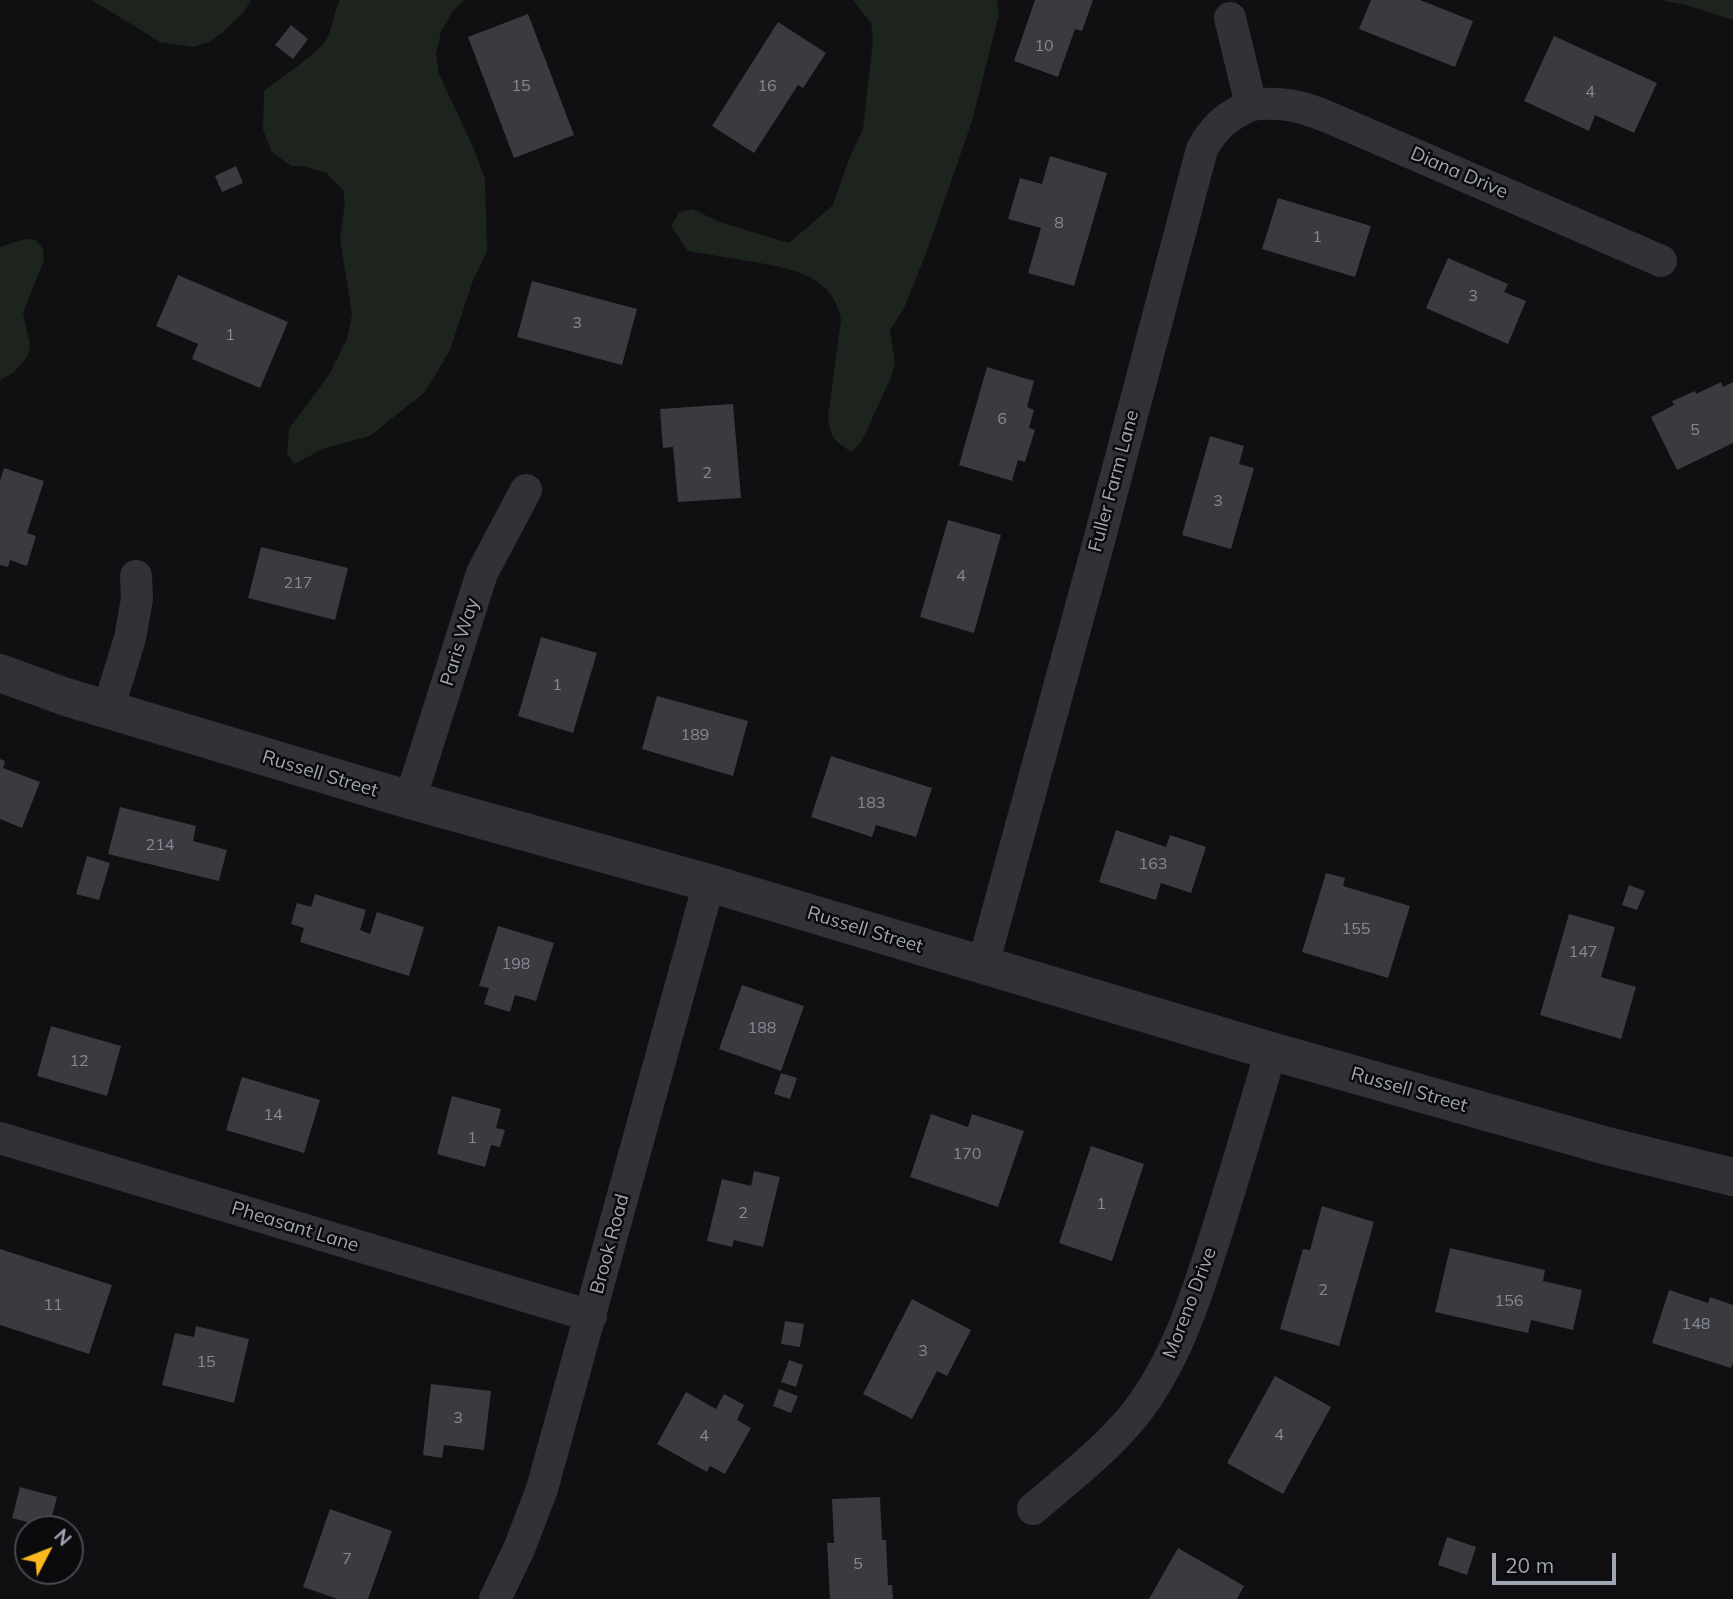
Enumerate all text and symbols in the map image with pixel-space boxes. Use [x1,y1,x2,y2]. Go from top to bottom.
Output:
house number: 10 [1034,36,1054,56]
house number: 15 [511,76,531,96]
house number: 16 [757,76,777,96]
house number: 4 [1585,82,1595,102]
street label: Diana Drive [1407,142,1511,204]
house number: 8 [1054,213,1064,233]
house number: 1 [1312,227,1322,247]
house number: 3 [1468,286,1478,306]
house number: 3 [572,313,582,333]
house number: 1 [225,325,235,345]
street label: Fuller Farm Lane [1084,407,1144,555]
house number: 6 [997,409,1007,429]
house number: 5 [1690,420,1700,440]
house number: 2 [702,463,712,483]
house number: 3 [1213,491,1223,511]
house number: 4 [956,566,966,586]
house number: 217 [284,573,312,593]
street label: Paris Way [436,595,484,689]
house number: 1 [552,675,562,695]
house number: 189 [681,725,709,745]
street label: Russell Street [259,746,381,802]
house number: 183 [857,793,885,813]
house number: 214 [146,835,174,855]
house number: 163 [1139,854,1167,874]
street label: Russell Street [804,902,926,958]
house number: 155 [1342,919,1370,939]
house number: 147 [1569,942,1597,962]
house number: 198 [502,954,530,974]
house number: 188 [748,1018,776,1038]
house number: 12 [69,1051,89,1071]
street label: Russell Street [1348,1063,1470,1117]
house number: 14 [263,1105,283,1125]
house number: 1 [467,1128,477,1148]
house number: 170 [953,1144,981,1164]
street label: Brook Road [586,1191,634,1297]
house number: 1 [1096,1194,1106,1214]
street label: Pheasant Lane [229,1197,361,1257]
house number: 2 [738,1203,748,1223]
street label: Moreno Drive [1158,1244,1222,1362]
house number: 2 [1318,1280,1328,1300]
house number: 156 [1495,1291,1523,1311]
house number: 11 [43,1295,63,1315]
house number: 148 [1682,1314,1710,1334]
house number: 3 [918,1341,928,1361]
house number: 15 [196,1352,216,1372]
house number: 3 [453,1408,463,1428]
house number: 4 [1274,1425,1284,1445]
house number: 4 [699,1426,709,1446]
north arrow [14,1515,84,1585]
text: N [49,1524,77,1551]
scale bar [1495,1540,1619,1584]
house number: 7 [342,1549,352,1569]
text: 20 m [1505,1552,1554,1578]
house number: 5 [853,1554,863,1574]

